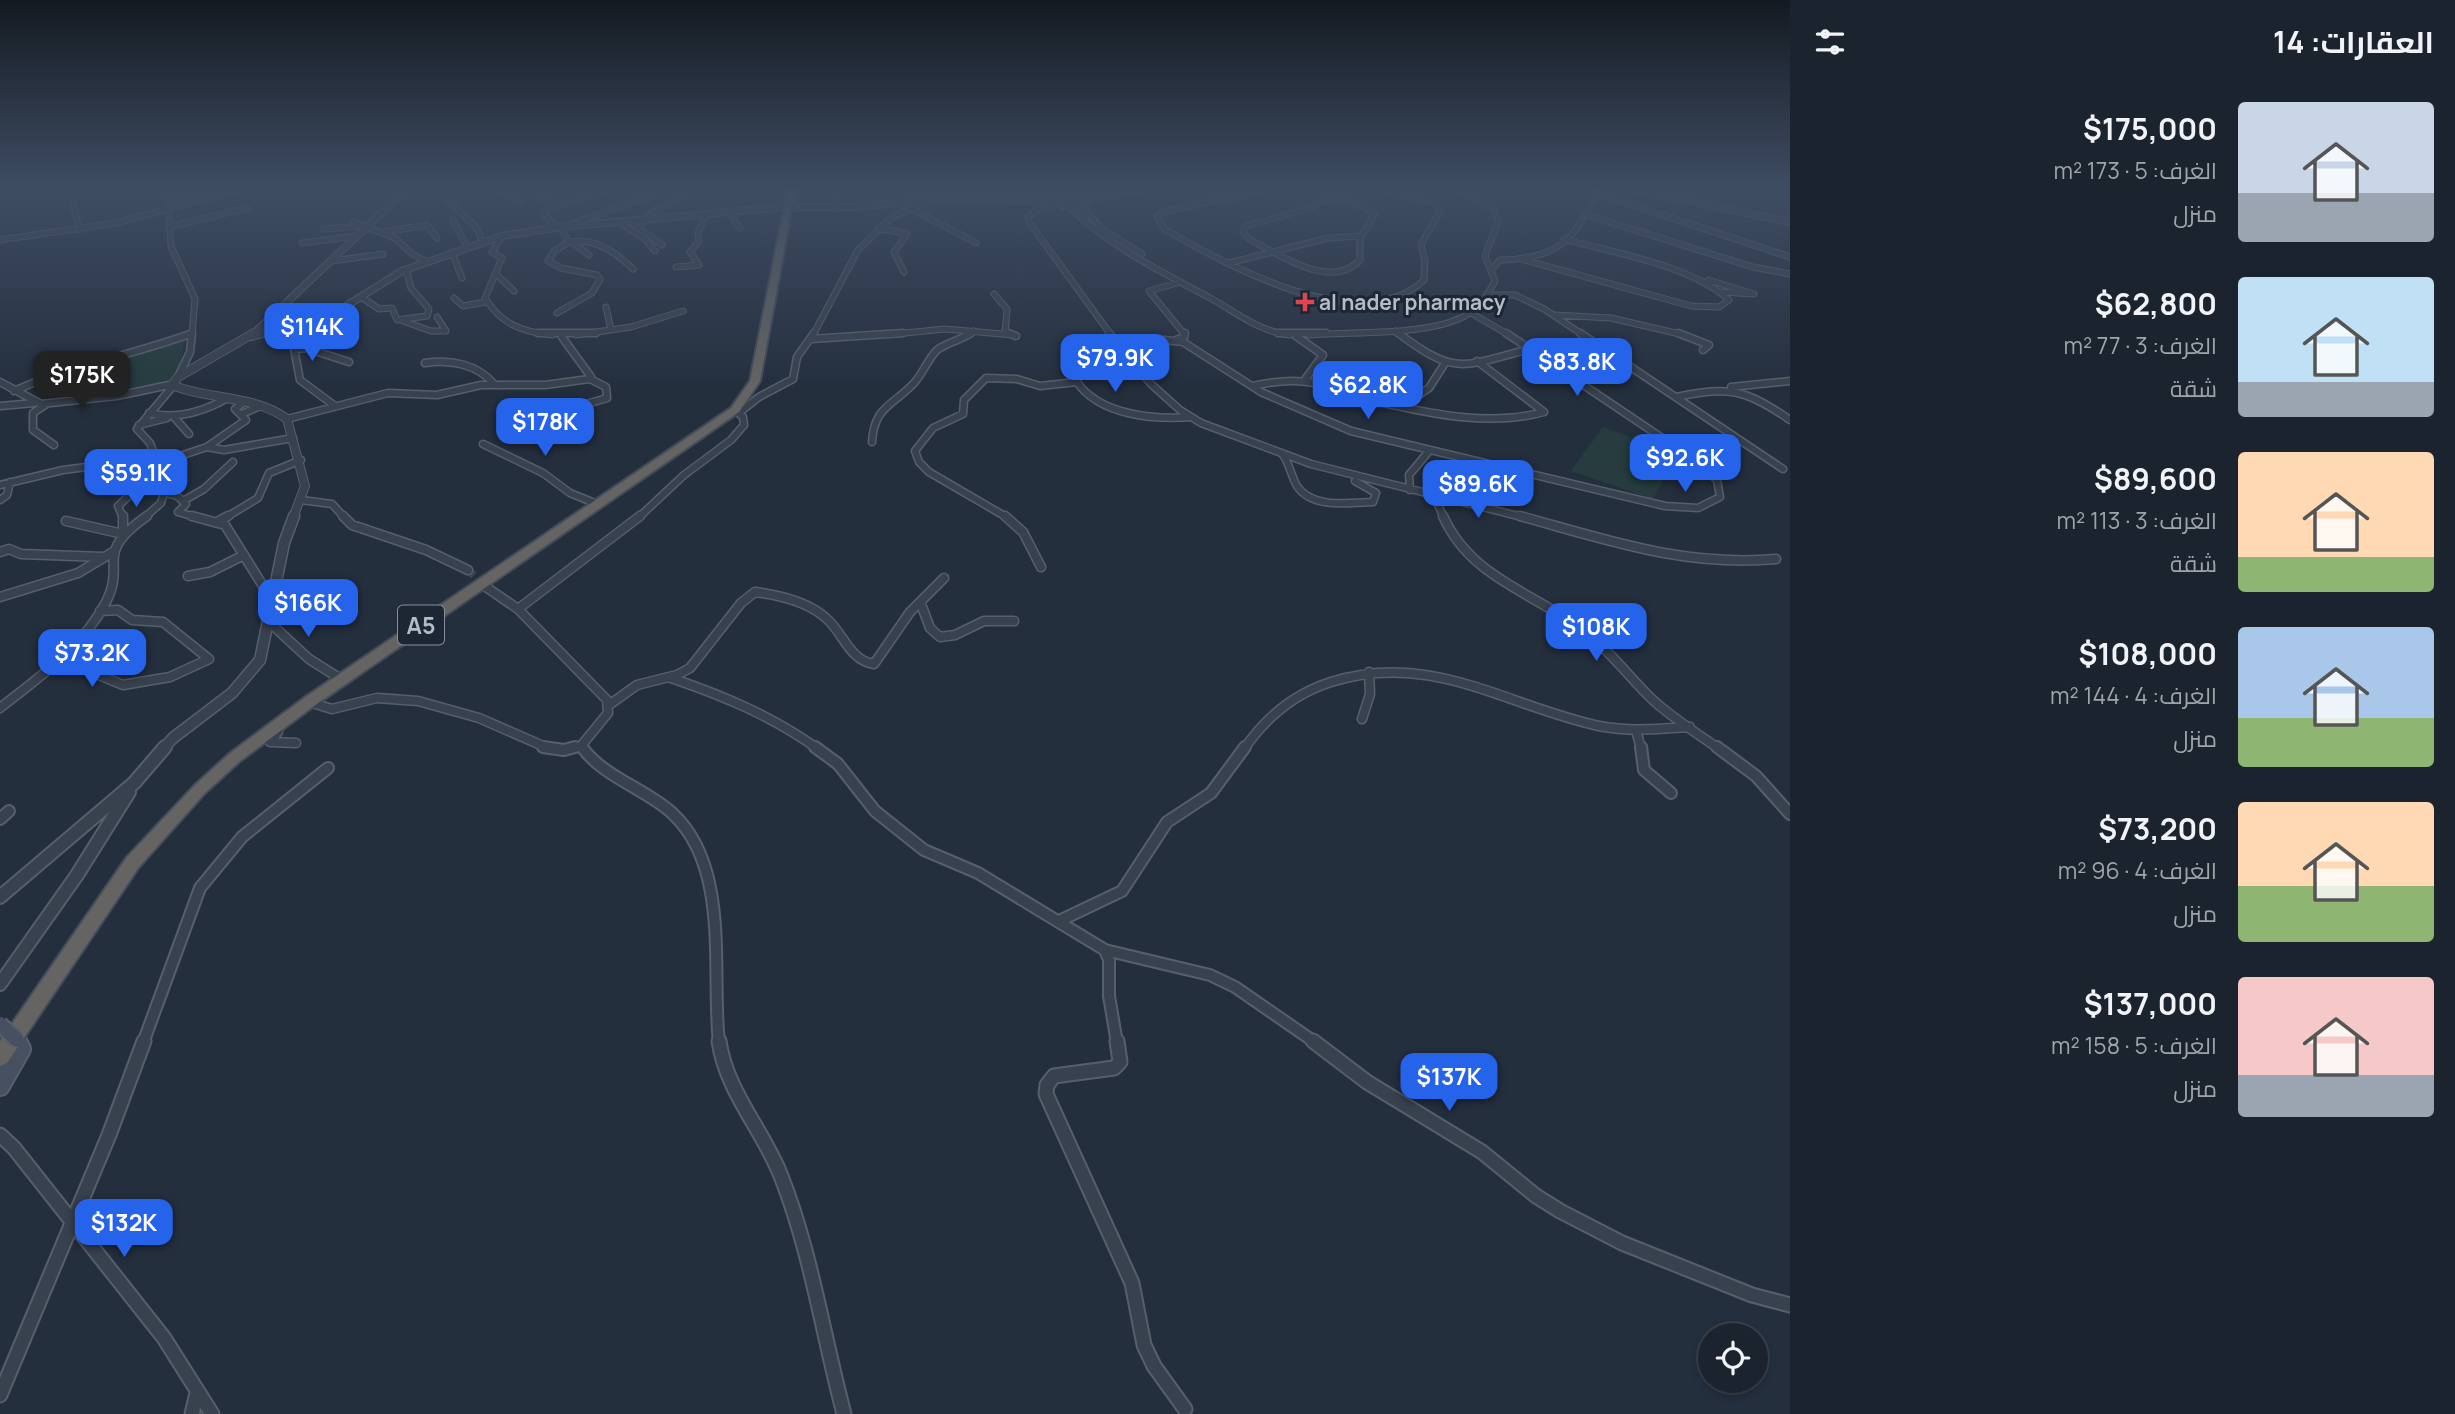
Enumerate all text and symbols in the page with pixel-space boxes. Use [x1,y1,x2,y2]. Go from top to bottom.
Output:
text: العقارات: 14 [2273,21,2434,62]
icon: filters [1811,23,1849,61]
text: $175,000 [2083,108,2217,149]
icon: home [2294,130,2378,214]
text: الغرف: 5 · 173 m² [2053,154,2217,186]
text: منزل [2173,197,2217,229]
text: $62,800 [2095,283,2217,324]
place label: al nader pharmacy [1319,288,1506,316]
marker: al nader pharmacy [1297,294,1313,310]
pin: $114K [263,304,361,363]
icon: home [2294,305,2378,389]
text: $114K [280,310,344,342]
text: الغرف: 3 · 77 m² [2064,329,2217,361]
pin: $79.9K [1058,334,1172,394]
pin: $83.8K [1520,338,1634,398]
text: $79.9K [1076,341,1154,373]
text: $83.8K [1538,345,1616,377]
pin: $175K [33,352,131,411]
text: $175K [49,358,115,390]
pin: $62.8K [1311,362,1425,421]
text: $62.8K [1329,368,1407,400]
text: شقة [2170,372,2217,404]
pin: $178K [496,398,594,458]
text: $178K [512,405,578,437]
pin: $92.6K [1628,434,1742,494]
text: $92.6K [1646,441,1724,473]
pin: $59.1K [79,449,193,509]
text: $59.1K [100,456,172,488]
text: $89,600 [2094,458,2217,499]
pin: $89.6K [1421,461,1535,520]
text: $89.6K [1439,467,1517,499]
icon: home [2294,480,2378,564]
text: الغرف: 3 · 113 m² [2057,504,2217,536]
text: شقة [2170,547,2217,579]
pin: $166K [259,580,357,639]
text: $166K [274,586,342,618]
pin: $108K [1547,604,1645,663]
road number: A5 [398,606,444,645]
text: $108K [1562,610,1630,642]
pin: $73.2K [35,630,149,689]
text: $108,000 [2079,633,2217,674]
text: $73.2K [54,636,130,668]
icon: home [2294,655,2378,739]
text: الغرف: 4 · 144 m² [2050,679,2217,711]
text: منزل [2173,722,2217,754]
text: $73,200 [2098,808,2217,849]
icon: home [2294,830,2378,914]
text: الغرف: 4 · 96 m² [2058,854,2217,886]
text: منزل [2173,897,2217,929]
text: $137,000 [2084,983,2217,1024]
icon: home [2294,1005,2378,1089]
text: الغرف: 5 · 158 m² [2051,1029,2217,1061]
pin: $137K [1400,1054,1498,1113]
text: $137K [1416,1060,1482,1092]
text: منزل [2173,1072,2217,1104]
pin: $132K [75,1200,173,1259]
text: $132K [91,1206,157,1238]
map controls [1698,1323,1768,1393]
button: locate [1698,1323,1768,1393]

